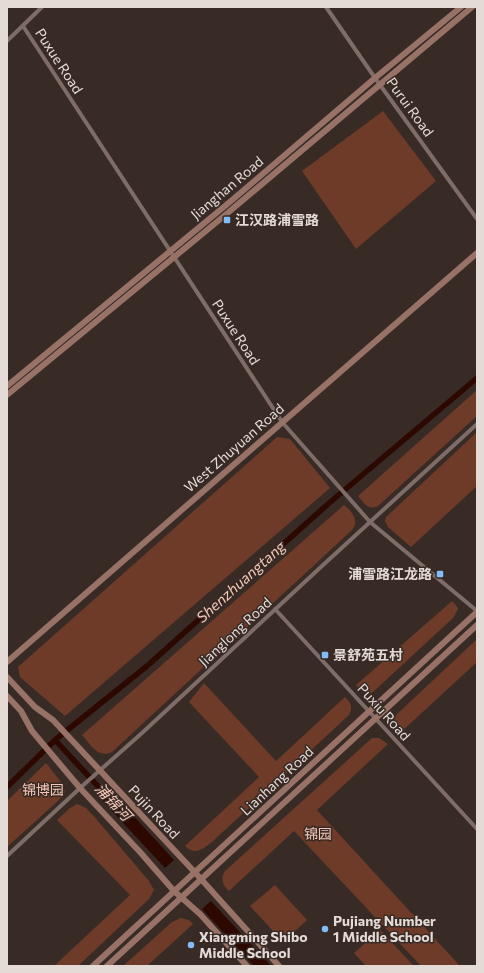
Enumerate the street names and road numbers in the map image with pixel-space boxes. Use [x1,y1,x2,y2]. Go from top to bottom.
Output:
street label: Puxue Road [32,25,87,97]
street label: Purui Road [383,74,438,140]
street label: Jianghan Road [187,152,266,223]
street label: Puxue Road [209,296,264,368]
street label: West Zhuyuan Road [180,400,287,496]
street label: Jianglong Road [195,594,275,670]
street label: Puxiu Road [354,680,414,744]
street label: Lianhang Road [237,743,317,819]
street label: Pujin Road [125,781,183,842]

